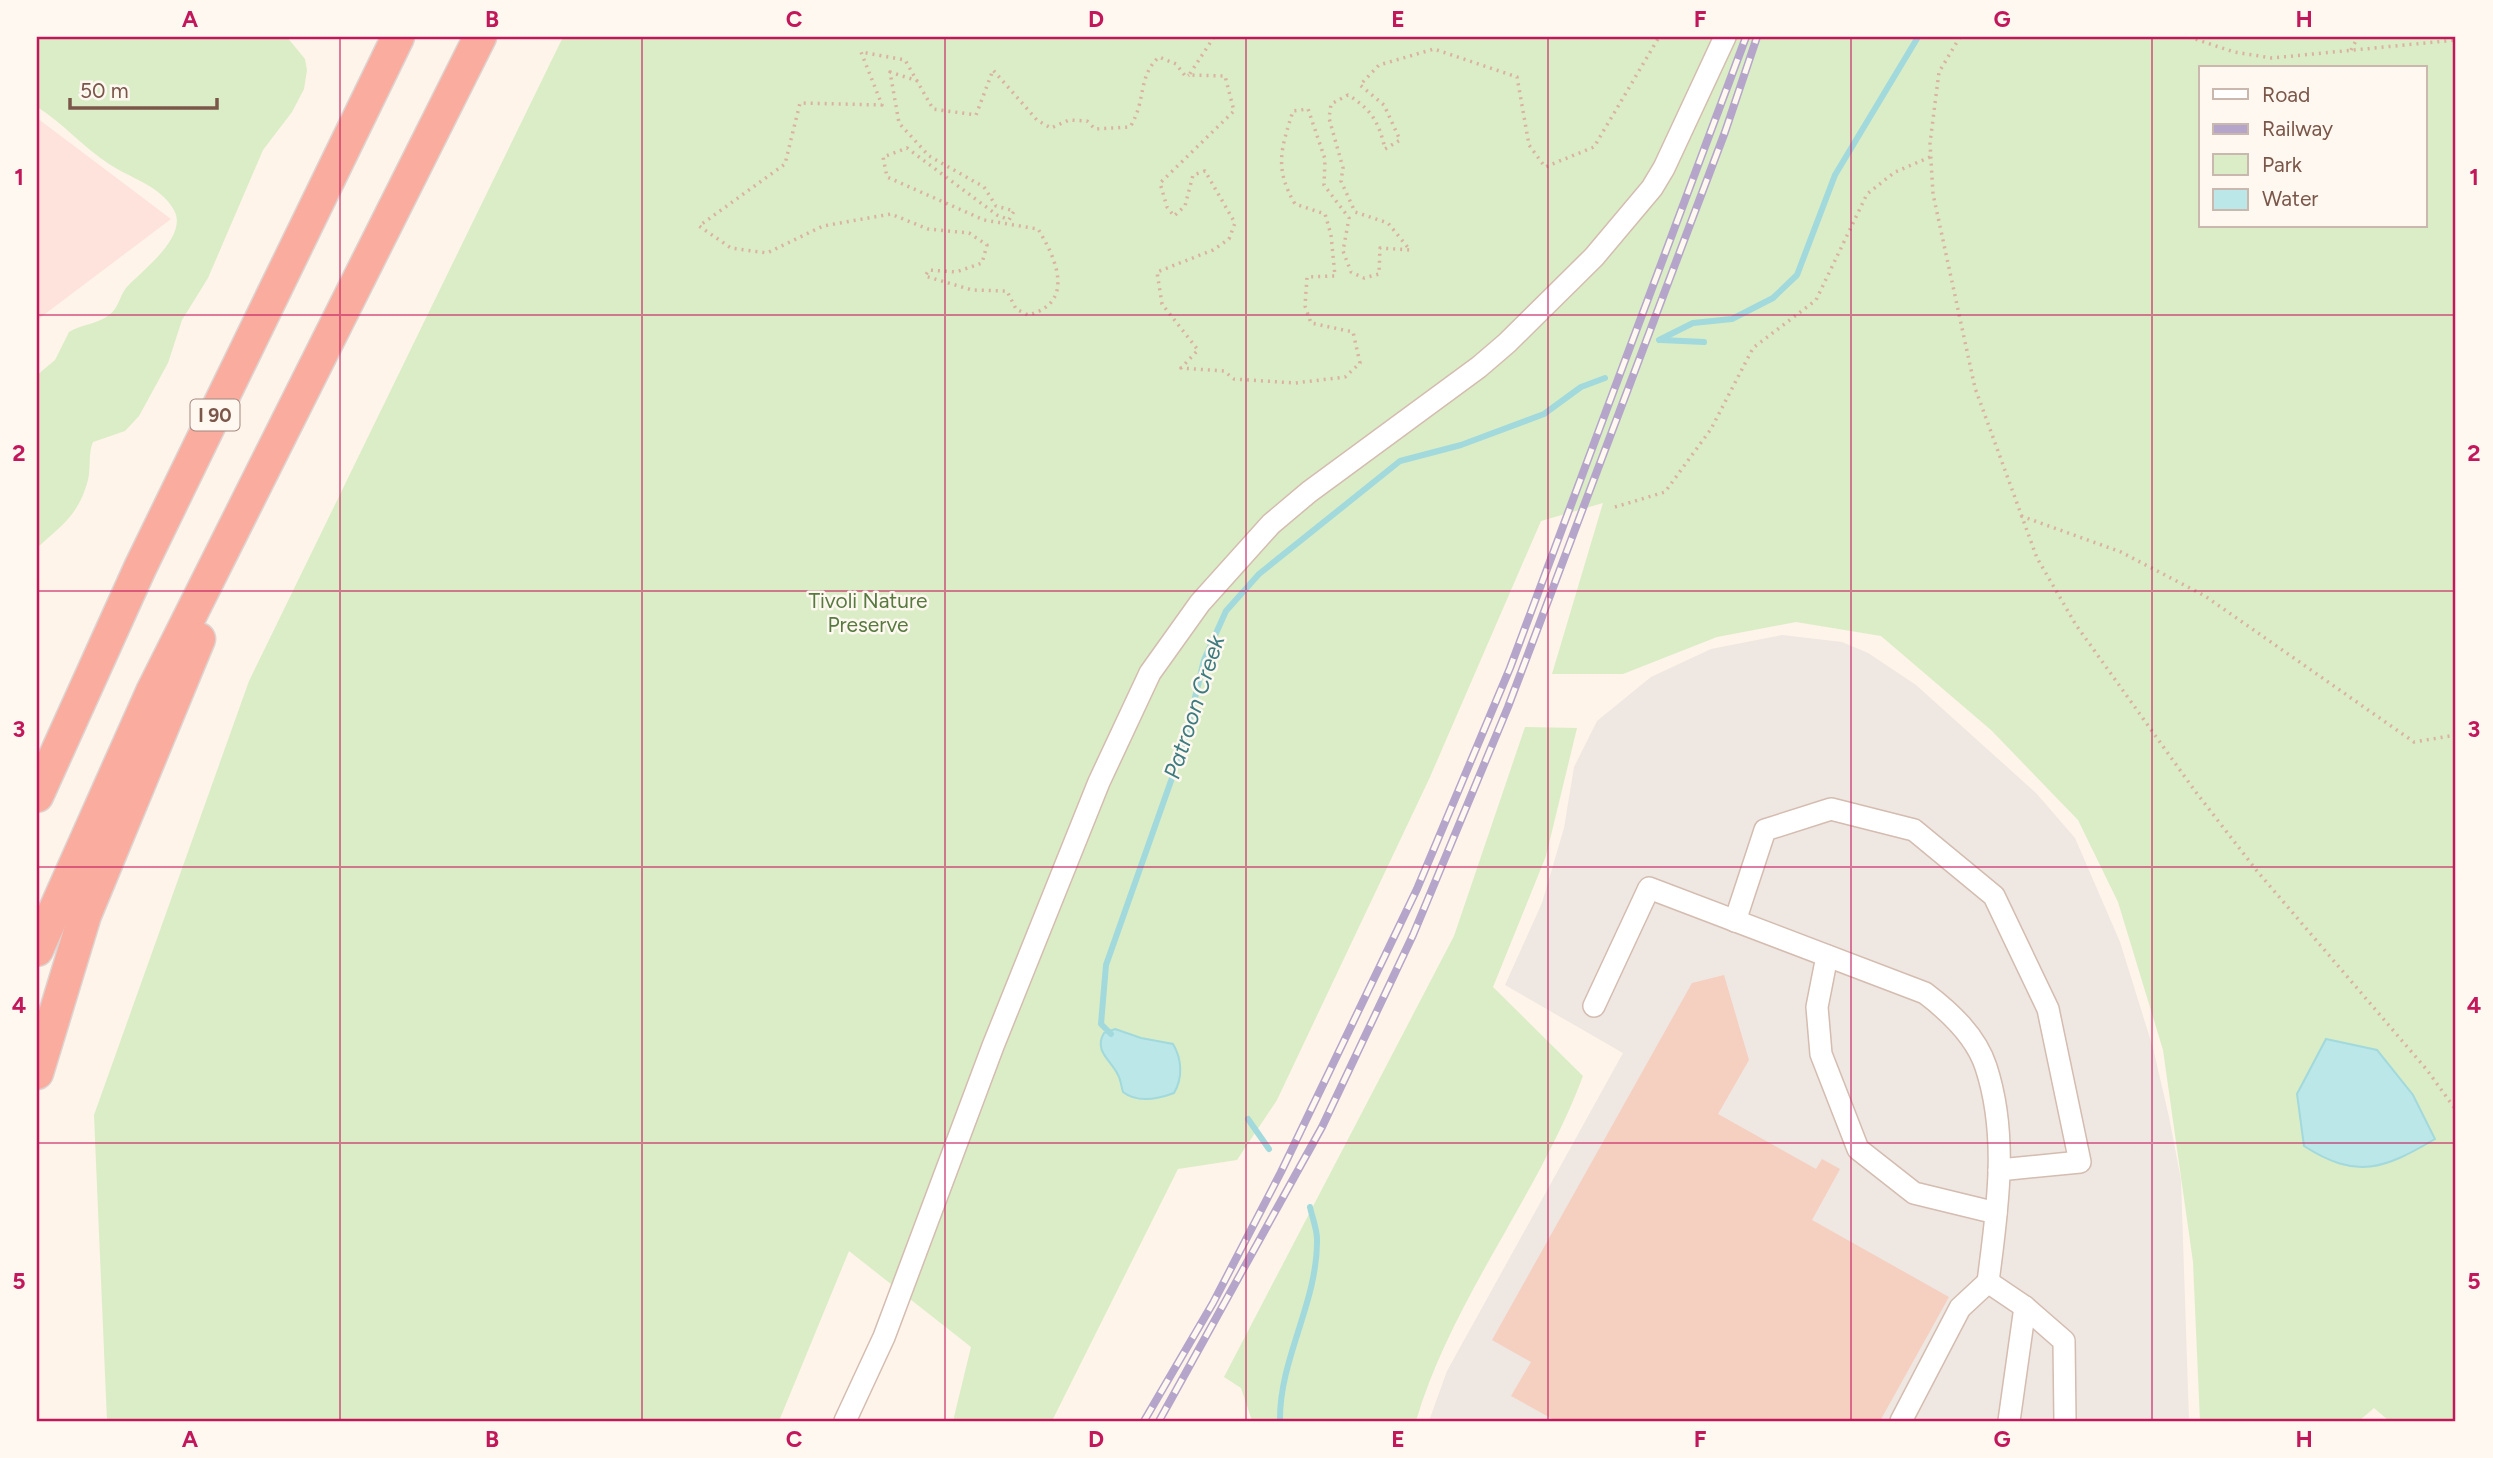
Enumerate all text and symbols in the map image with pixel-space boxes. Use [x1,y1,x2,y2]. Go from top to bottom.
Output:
text: A [182,5,199,33]
text: B [485,5,499,33]
text: C [786,5,803,33]
text: D [1088,5,1104,33]
text: E [1391,5,1405,33]
text: F [1694,5,1707,33]
text: G [1993,5,2011,33]
text: H [2295,5,2313,33]
scale bar [70,66,217,110]
legend [2199,66,2426,228]
text: 50 m [80,78,129,103]
text: Road [2262,82,2310,107]
text: Railway [2262,116,2333,141]
text: Park [2262,152,2303,177]
text: 1 [14,163,24,191]
text: 1 [2469,163,2479,191]
text: Water [2262,186,2318,211]
road number: I 90 [190,400,240,430]
text: 2 [12,439,26,467]
text: 2 [2467,439,2481,467]
park label: Tivoli Nature Preserve [808,588,928,637]
water label: Patroon Creek [1158,631,1231,782]
text: 3 [13,715,25,743]
text: 3 [2468,715,2480,743]
text: 4 [12,991,26,1019]
text: 4 [2467,991,2481,1019]
text: 5 [12,1267,26,1295]
text: 5 [2467,1267,2481,1295]
text: A [182,1425,199,1453]
text: B [485,1425,499,1453]
text: C [786,1425,803,1453]
text: D [1088,1425,1104,1453]
text: E [1391,1425,1405,1453]
text: F [1694,1425,1707,1453]
text: G [1993,1425,2011,1453]
text: H [2295,1425,2313,1453]

